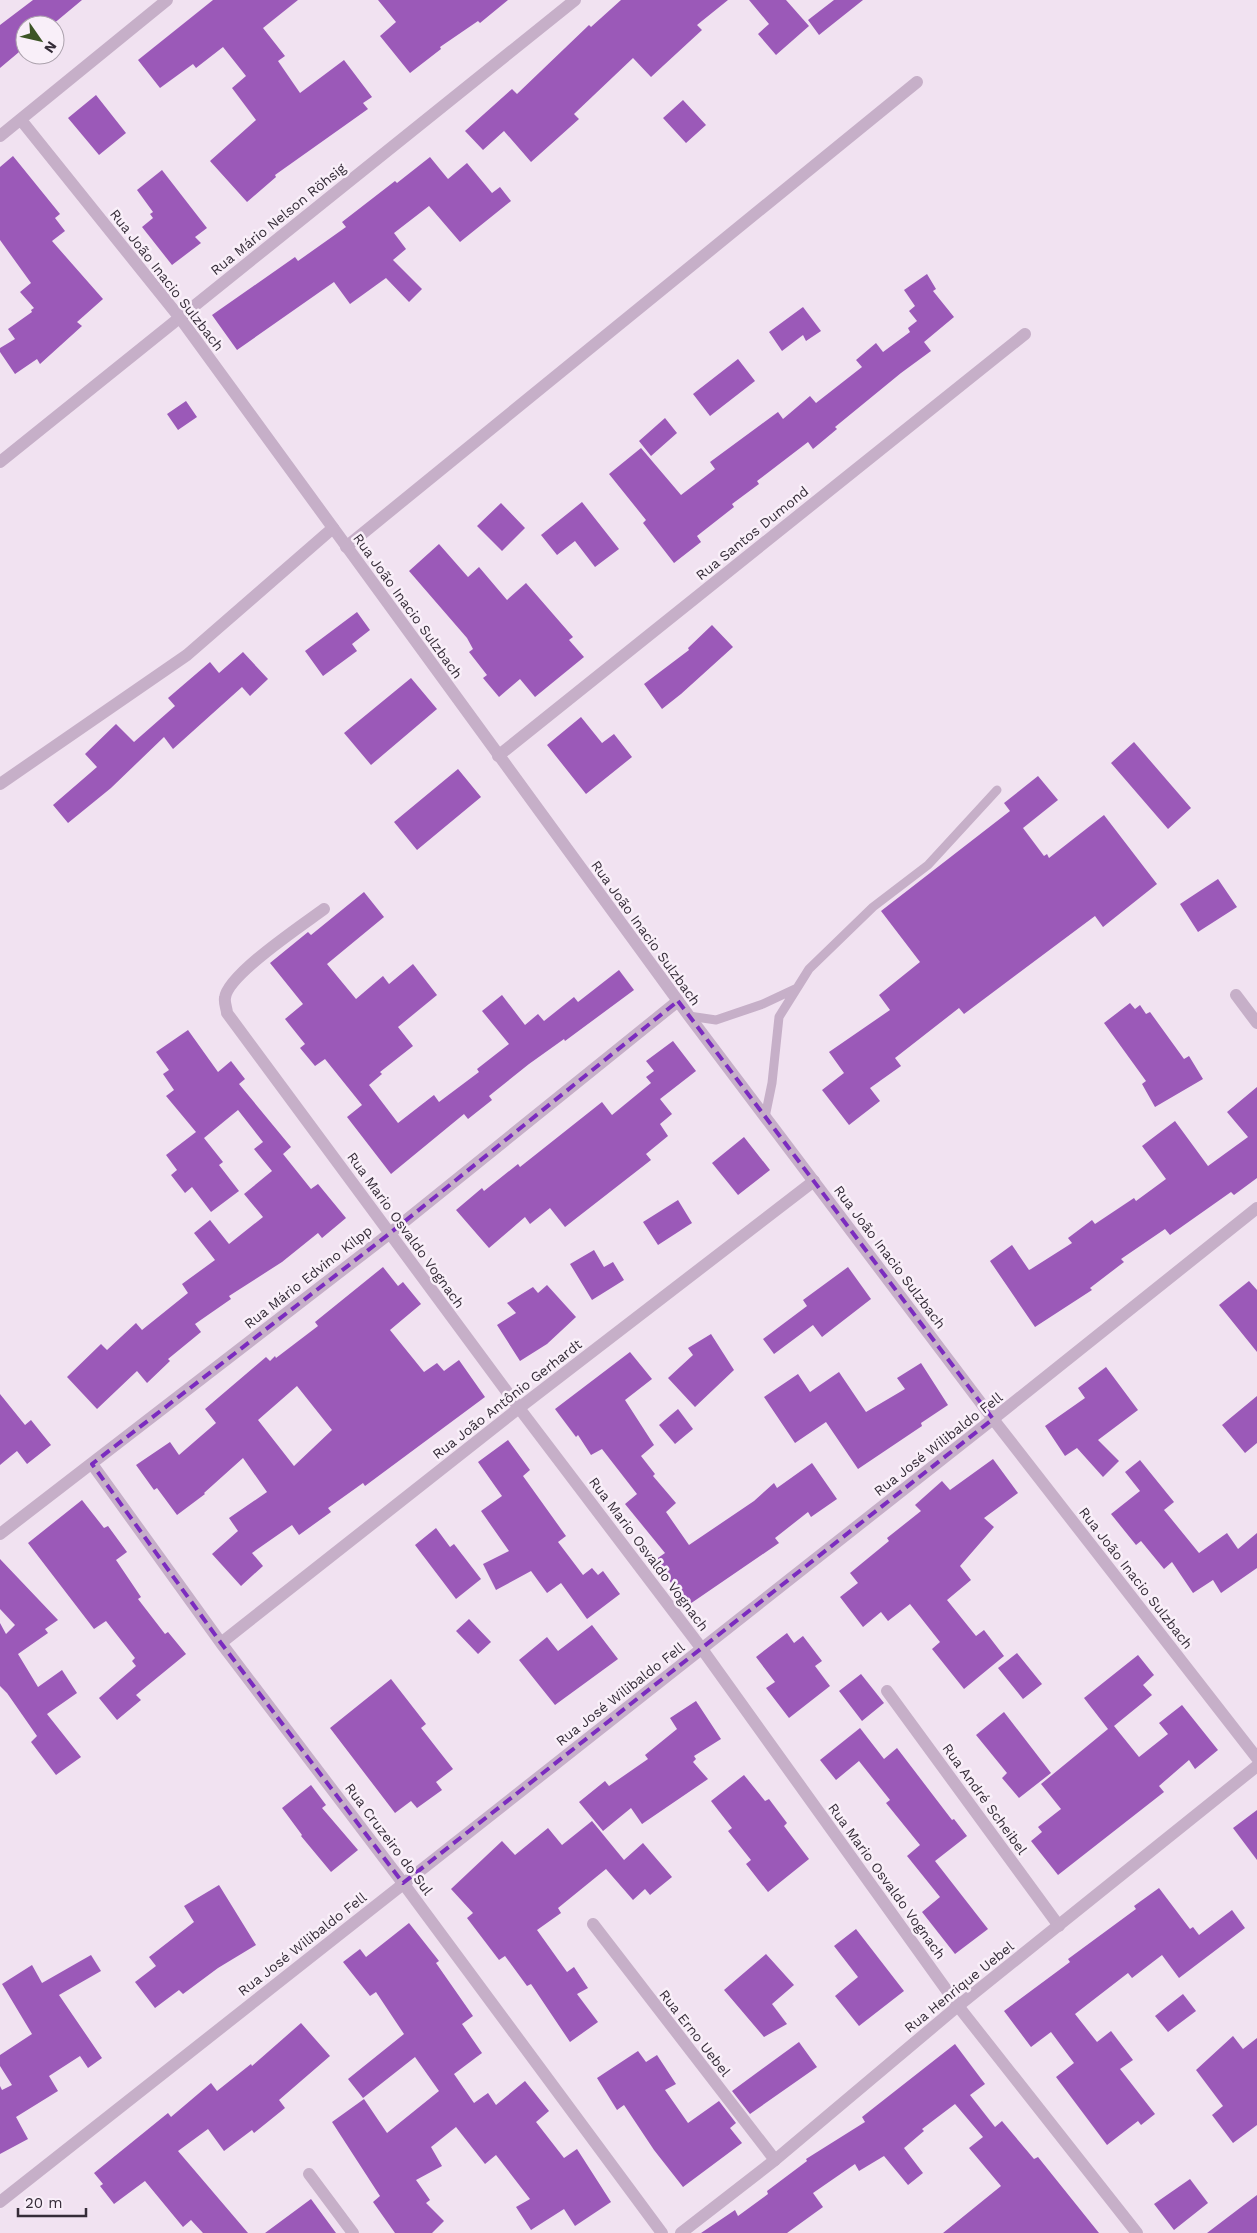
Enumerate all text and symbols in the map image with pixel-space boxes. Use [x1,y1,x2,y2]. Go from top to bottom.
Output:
north arrow [15,15,65,65]
text: N [41,38,60,56]
street label: Rua Mário Nelson Röhsig [207,159,349,278]
street label: Rua João Inacio Sulzbach [107,206,227,354]
street label: Rua Santos Dumond [693,483,811,583]
street label: Rua João Inacio Sulzbach [350,530,466,682]
street label: Rua João Inacio Sulzbach [588,857,704,1009]
street label: Rua Mario Osvaldo Vognach [344,1149,468,1311]
street label: Rua João Inacio Sulzbach [831,1182,949,1332]
street label: Rua Mário Edvino Kilpp [241,1222,375,1332]
street label: Rua João Antônio Gerhardt [429,1336,585,1462]
street label: Rua José Wilibaldo Fell [871,1388,1006,1499]
street label: Rua Mario Osvaldo Vognach [586,1474,712,1634]
street label: Rua João Inacio Sulzbach [1076,1504,1196,1652]
street label: Rua José Wilibaldo Fell [553,1638,688,1749]
street label: Rua André Scheibel [939,1740,1031,1858]
street label: Rua Cruzeiro do Sul [342,1780,437,1899]
street label: Rua Mario Osvaldo Vognach [825,1800,949,1962]
street label: Rua José Wilibaldo Fell [235,1888,370,1999]
street label: Rua Henrique Uebel [901,1938,1017,2036]
street label: Rua Erno Uebel [656,1986,734,2080]
scale bar [18,2186,85,2218]
text: 20 m [25,2194,63,2212]

